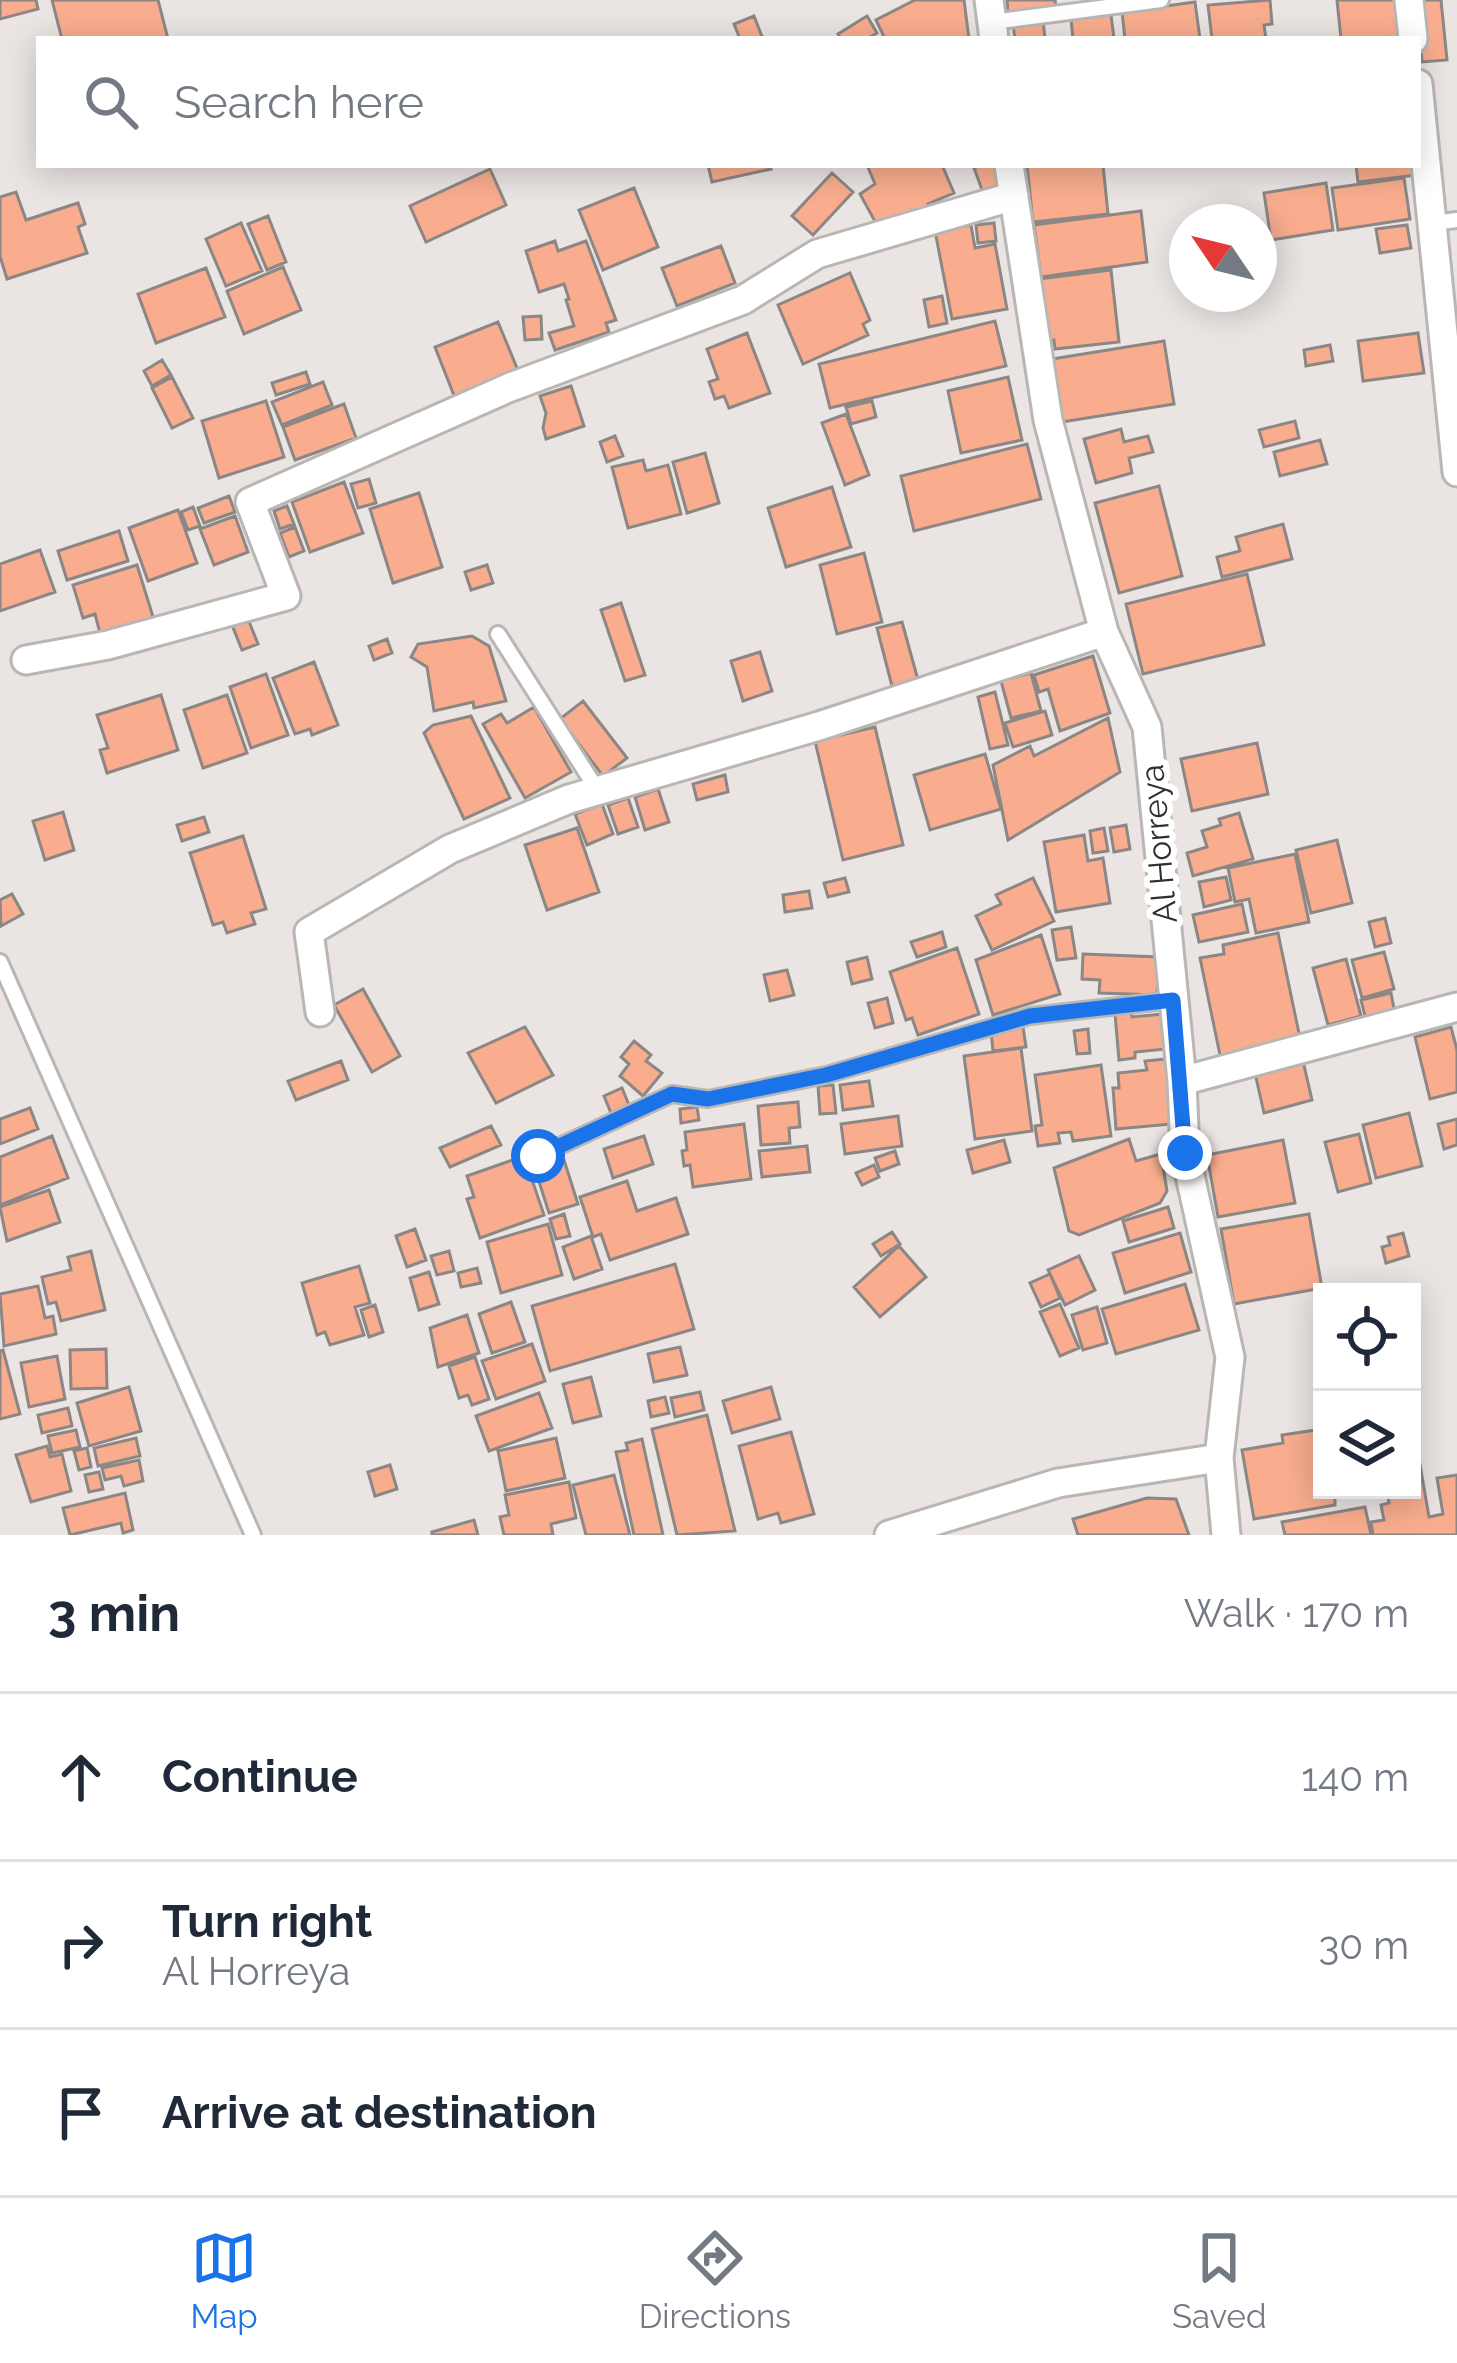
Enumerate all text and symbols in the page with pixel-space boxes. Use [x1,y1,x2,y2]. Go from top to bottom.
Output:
search box [36,36,1421,168]
icon: search [78,69,144,135]
text: Search here [174,76,424,129]
north arrow [1169,204,1277,312]
street label: Al Horreya [1132,763,1185,925]
route end [1158,1126,1212,1180]
route start [511,1129,565,1183]
map controls [1313,1283,1421,1499]
button: locate [1313,1283,1421,1391]
button: layers [1313,1391,1421,1499]
text: 3 min [48,1583,180,1643]
text: Walk · 170 m [1184,1590,1409,1636]
icon: ahead [48,1744,114,1810]
text: Continue [162,1750,358,1803]
text: 140 m [1301,1754,1409,1800]
text: Turn right [162,1895,372,1948]
icon: right [48,1912,114,1978]
text: 30 m [1319,1922,1409,1968]
text: Al Horreya [162,1948,350,1994]
icon: arrive [48,2080,114,2146]
text: Arrive at destination [162,2086,597,2139]
tab: Map [191,2225,258,2336]
tab: Directions [639,2225,791,2336]
tab: Saved [1172,2225,1266,2336]

